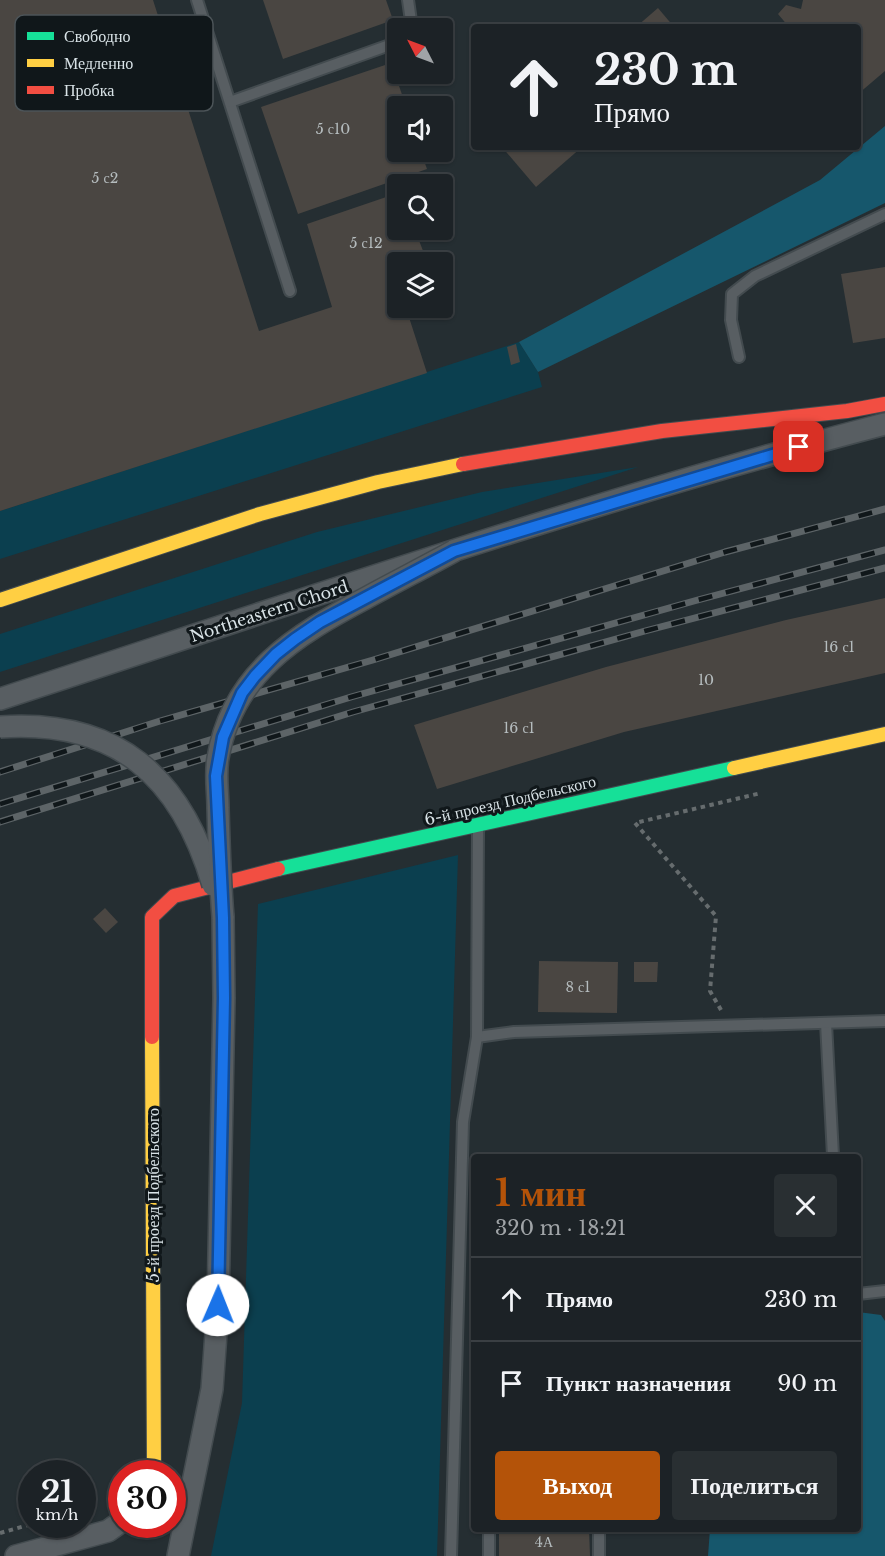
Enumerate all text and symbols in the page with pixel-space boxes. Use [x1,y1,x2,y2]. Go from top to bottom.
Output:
legend [15,15,213,111]
north arrow [387,18,453,84]
map controls [387,18,453,318]
text: Свободно [64,26,131,46]
text: 230 m [594,44,737,96]
icon: ahead [495,48,573,126]
text: Медленно [64,53,133,73]
text: Пробка [64,80,114,100]
button: sound [387,96,453,162]
text: Прямо [594,96,670,129]
house number: 5 с10 [316,120,350,138]
house number: 5 с2 [92,169,118,187]
button: search [387,174,453,240]
house number: 5 с12 [349,234,383,252]
button: layers [387,252,453,318]
pin [773,421,824,472]
icon: arrive [782,430,815,463]
street label: Northeastern Chord [187,576,351,646]
house number: 16 с1 [823,638,855,656]
house number: 10 [698,671,714,689]
house number: 16 с1 [503,719,535,737]
street label: 6-й проезд Подбельского [422,771,598,829]
house number: 8 с1 [566,978,590,996]
street label: 5-й проезд Подбельского [143,1108,163,1282]
text: 1 мин [495,1171,586,1216]
button: close [774,1174,837,1237]
text: 320 m · 18:21 [495,1216,626,1240]
position arrow [186,1273,250,1337]
icon: ahead [495,1283,528,1316]
text: Прямо [546,1286,613,1313]
text: 230 m [764,1286,837,1313]
icon: arrive [495,1367,528,1400]
text: Пункт назначения [546,1370,731,1397]
text: 90 m [777,1370,837,1397]
button: Выход [495,1451,660,1520]
button: Поделиться [672,1451,837,1520]
speed limit sign: 30 [108,1460,186,1538]
text: 21 [41,1473,73,1510]
text: km/h [36,1505,78,1524]
house number: 4А [535,1533,554,1551]

